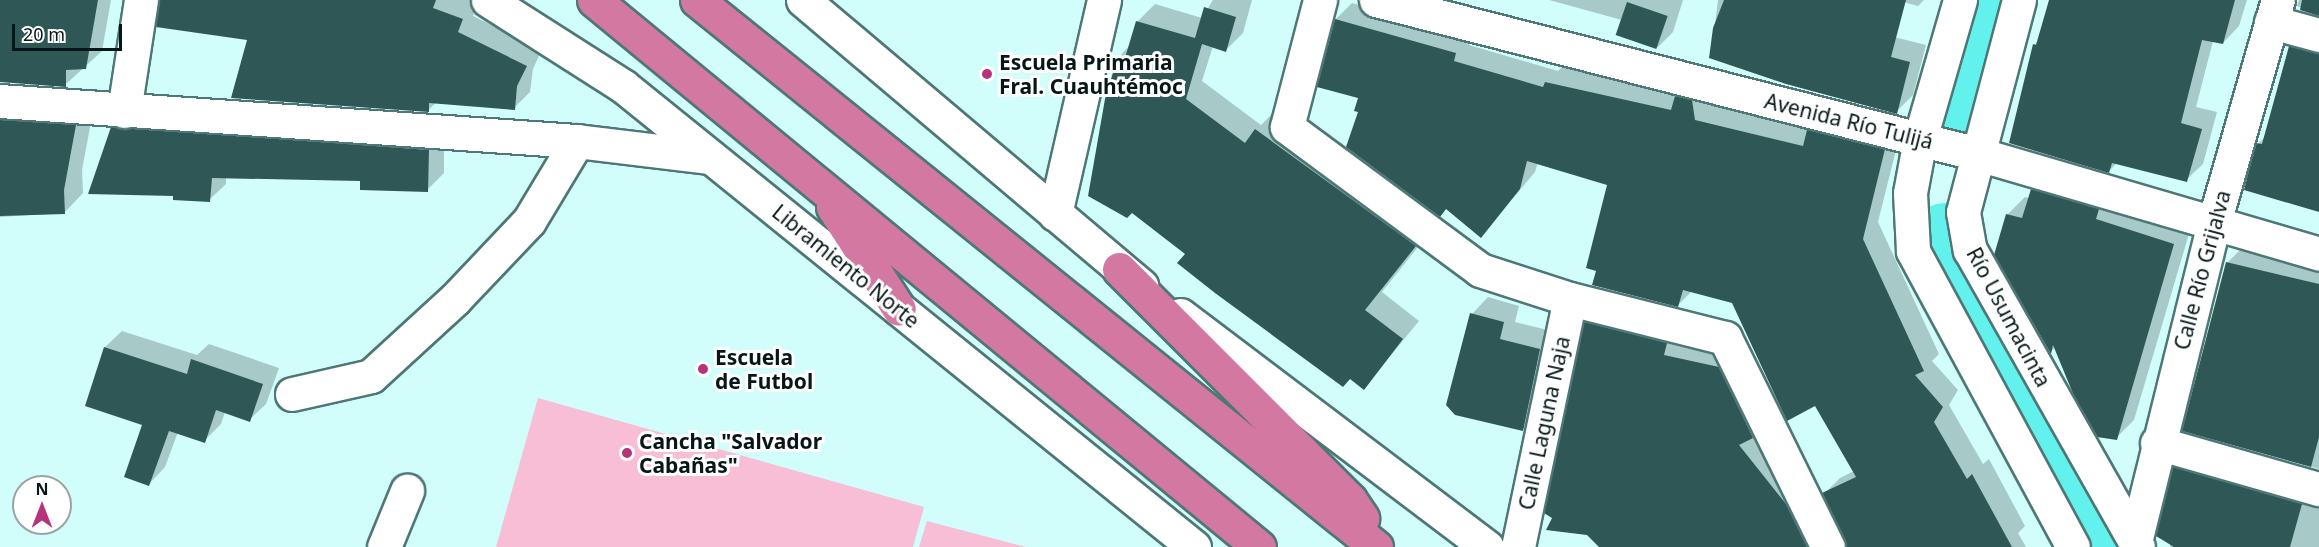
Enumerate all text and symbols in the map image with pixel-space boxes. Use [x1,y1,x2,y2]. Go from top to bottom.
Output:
scale bar [15,12,124,50]
text: 20 m [23,22,65,46]
place label: Escuela Primaria Fral. Cuauhtémoc [999,49,1183,99]
marker: Escuela Primaria Fral. Cuauhtémoc [980,67,994,81]
street label: Avenida Río Tulijá [1762,88,1936,154]
street label: Calle Río Grijalva [2169,187,2235,353]
street label: Libramiento Norte [767,199,925,333]
street label: Río Usumacinta [1962,243,2056,391]
street label: Calle Laguna Naja [1513,334,1575,512]
place label: Escuela de Futbol [715,344,813,394]
marker: Escuela de Futbol [696,362,710,376]
place label: Cancha "Salvador Cabañas" [639,428,822,478]
marker: Cancha "Salvador Cabañas" [620,446,634,460]
north arrow [12,475,72,535]
text: N [35,478,49,500]

